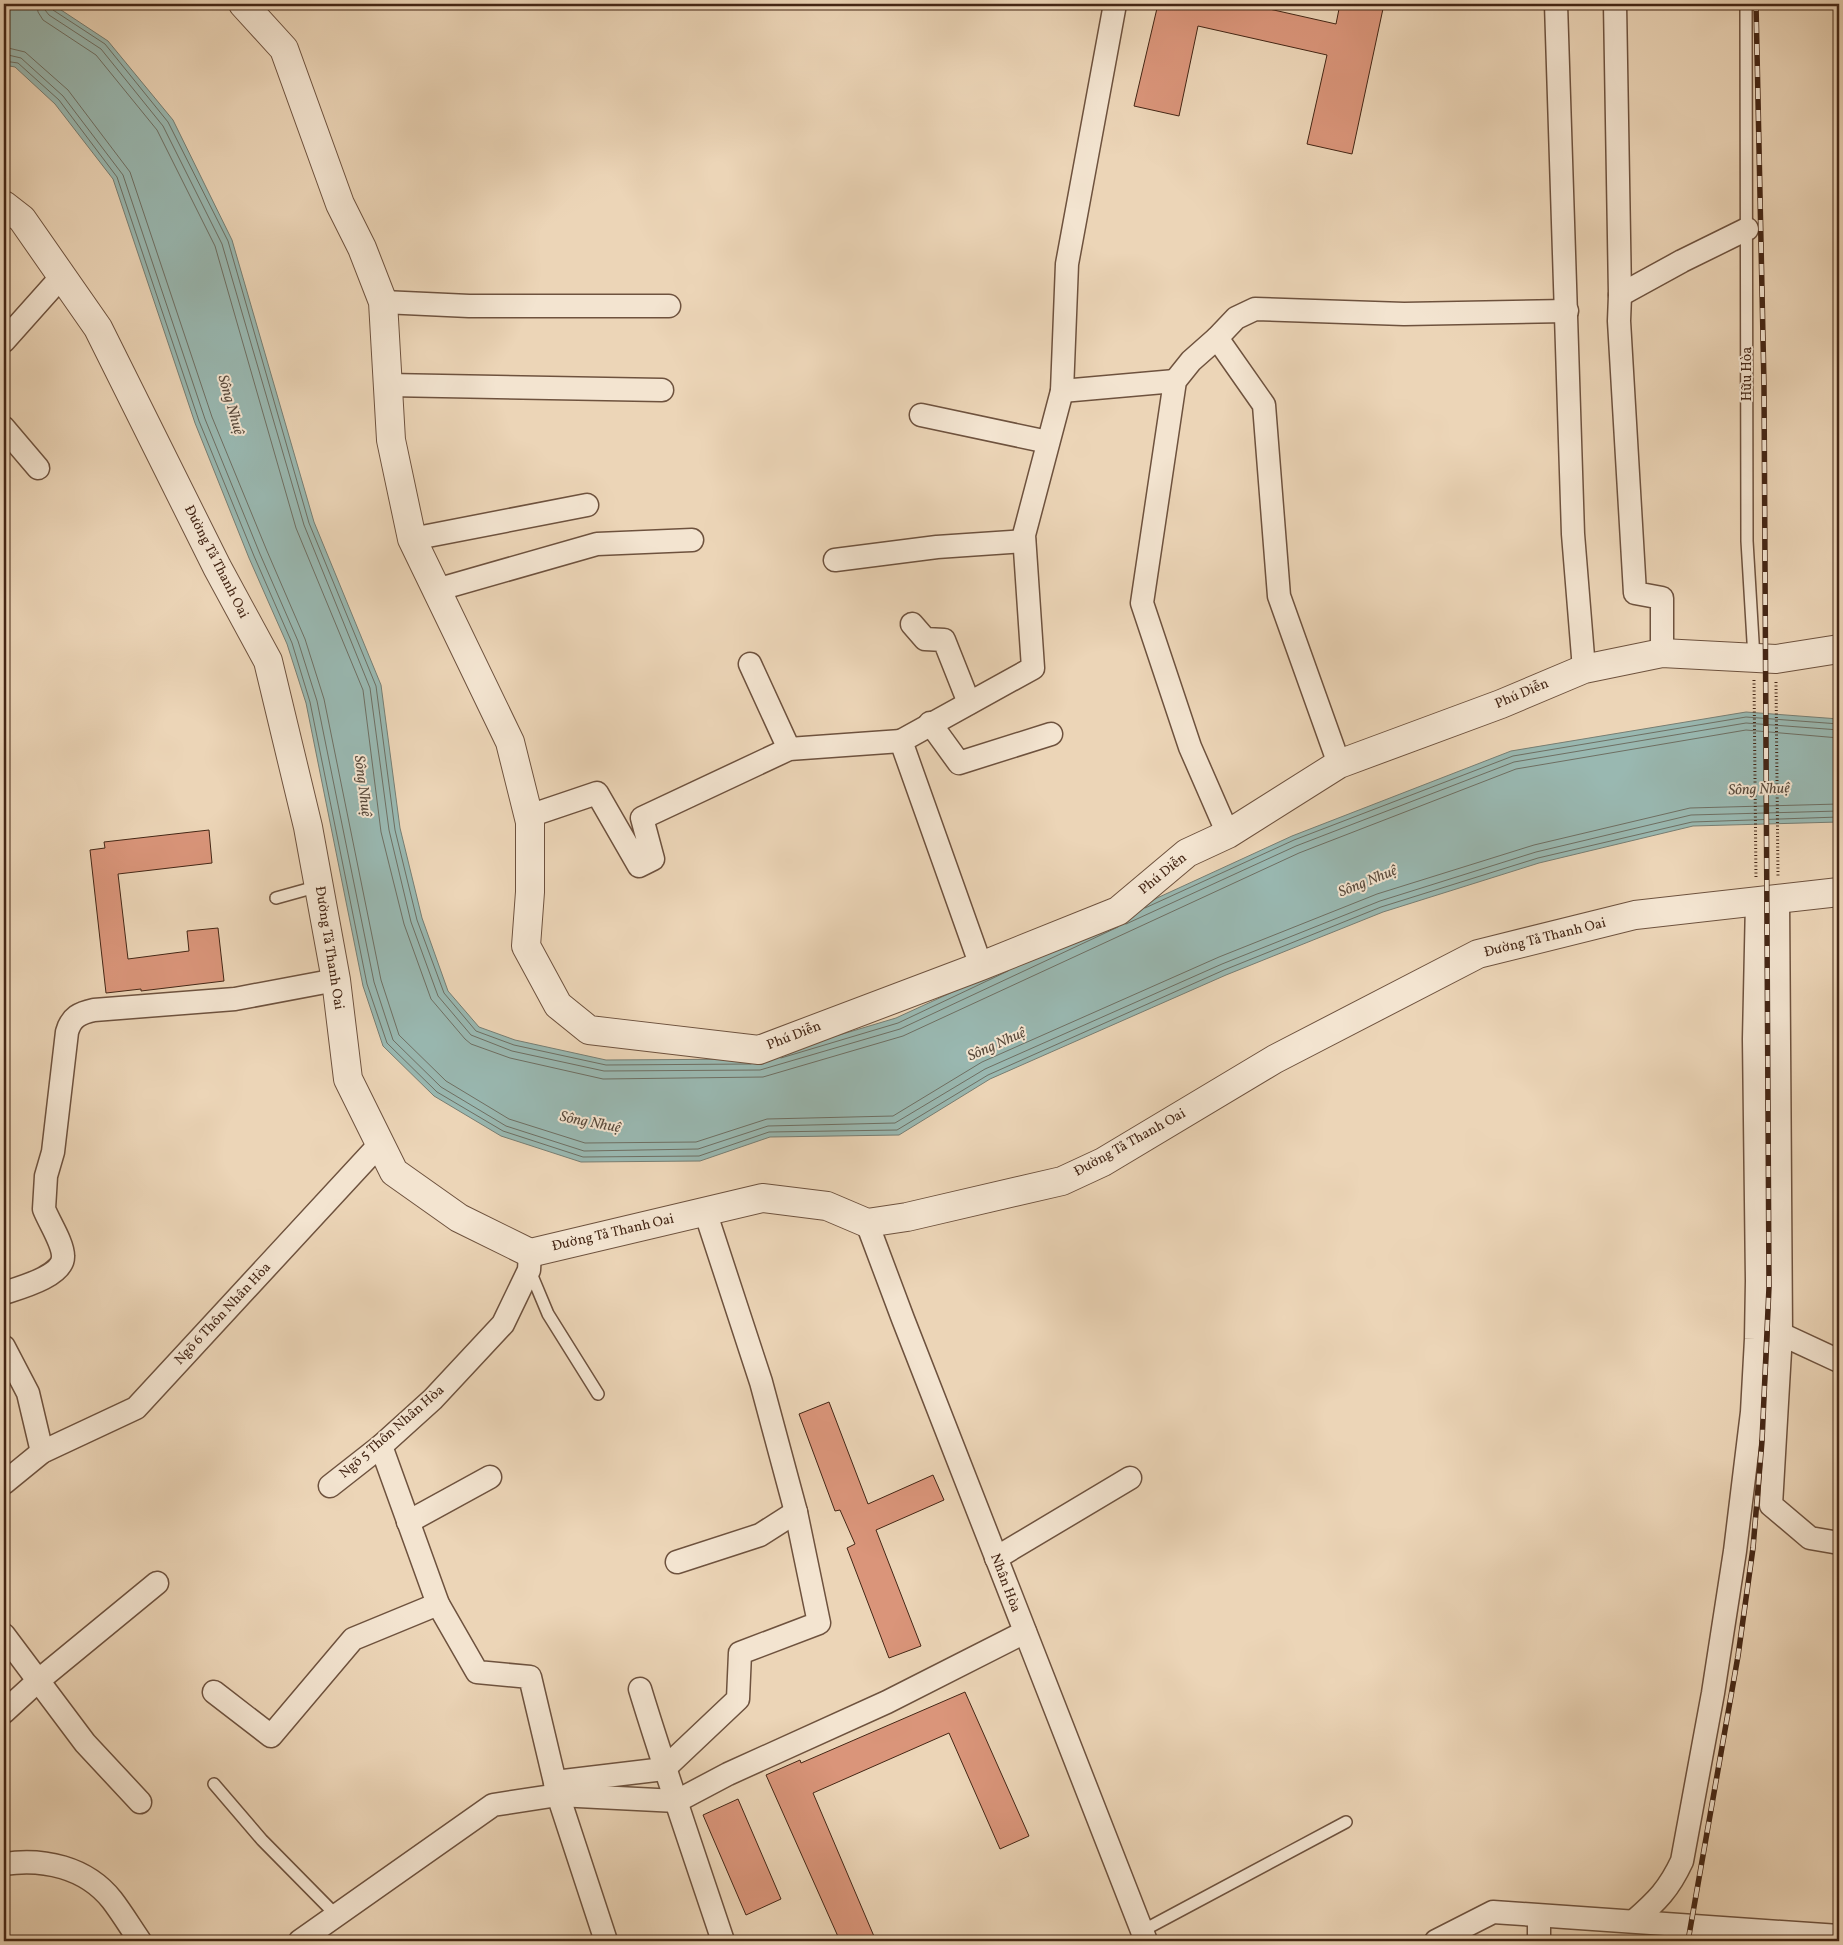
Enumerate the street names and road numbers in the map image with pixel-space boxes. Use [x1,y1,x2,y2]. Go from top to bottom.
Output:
street label: Hữu Hòa [1738,347,1757,401]
street label: Đường Tả Thanh Oai [179,502,253,622]
street label: Phú Diễn [1492,674,1552,714]
street label: Phú Diễn [1135,849,1191,899]
street label: Đường Tả Thanh Oai [310,885,348,1011]
street label: Đường Tả Thanh Oai [1482,914,1608,962]
street label: Phú Diễn [764,1017,824,1055]
street label: Đường Tả Thanh Oai [1071,1104,1189,1182]
street label: Đường Tả Thanh Oai [550,1210,676,1256]
street label: Ngõ 6 Thôn Nhân Hòa [170,1259,276,1369]
street label: Ngõ 5 Thôn Nhân Hòa [335,1381,449,1483]
street label: Nhân Hòa [985,1551,1025,1615]

